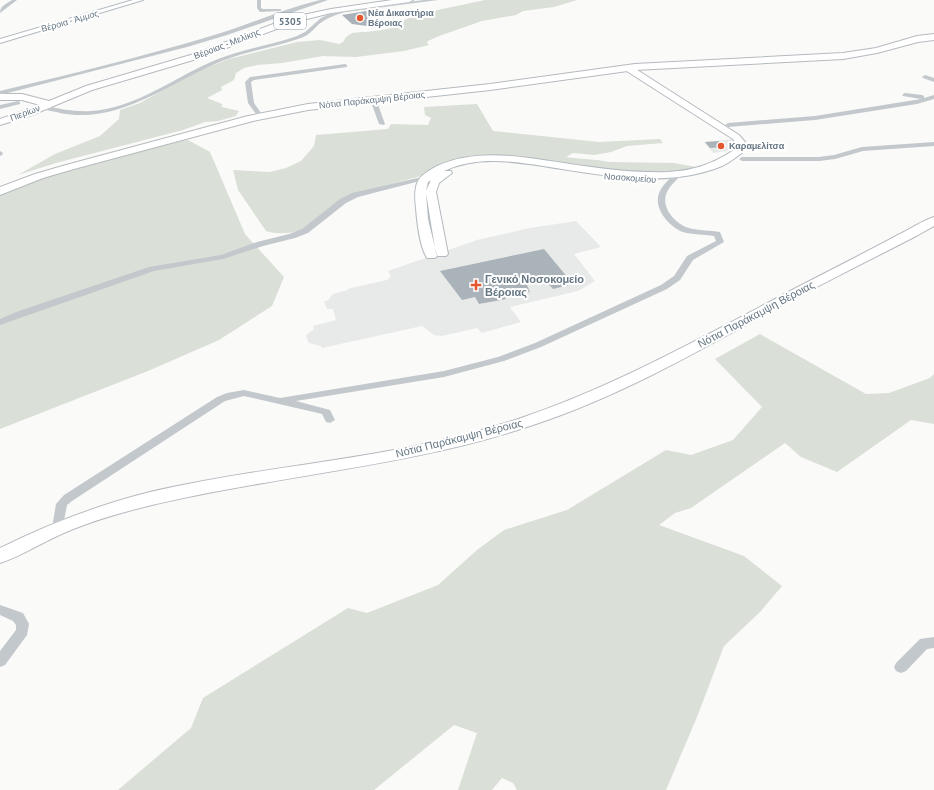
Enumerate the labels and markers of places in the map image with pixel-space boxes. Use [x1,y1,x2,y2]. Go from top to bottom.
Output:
place label: Νέα Δικαστήρια Βέροιας [368,7,434,28]
marker: Νέα Δικαστήρια Βέροιας [355,13,365,23]
place label: Καραμελίτσα [729,140,785,151]
marker: Καραμελίτσα [716,141,726,151]
place label: Γενικό Νοσοκομείο Βέροιας [485,272,584,299]
marker: Γενικό Νοσοκομείο Βέροιας [470,279,482,291]

